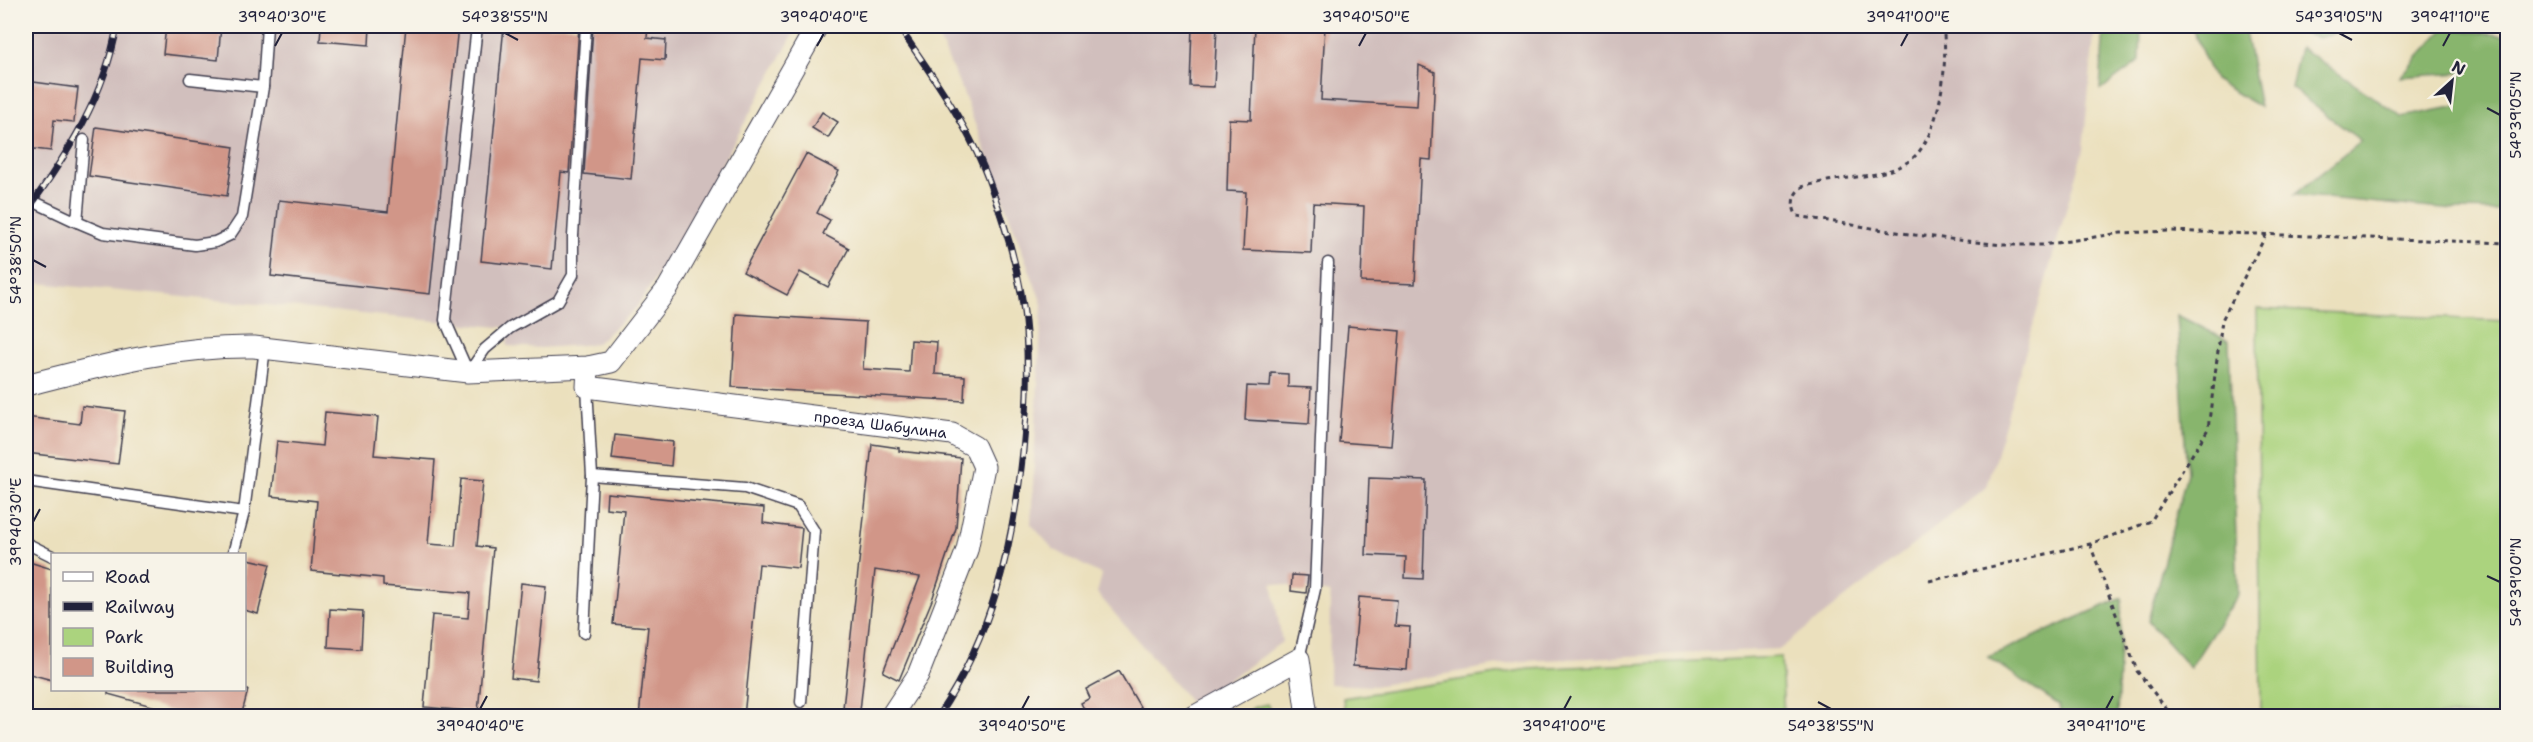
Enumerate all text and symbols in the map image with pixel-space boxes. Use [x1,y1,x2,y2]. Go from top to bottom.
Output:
text: 39°40'30"E [238,7,326,27]
text: 54°38'55"N [462,7,548,27]
text: 39°40'40"E [780,7,868,27]
text: 39°40'50"E [1322,7,1410,27]
text: 39°41'00"E [1866,7,1950,27]
text: 54°39'05"N [2295,7,2383,27]
text: 39°41'10"E [2410,7,2490,27]
north arrow [2422,51,2482,111]
text: N [2448,56,2469,80]
text: 54°39'05"N [2506,71,2526,159]
text: 54°38'50"N [6,216,26,304]
street label: проезд Шабулина [813,406,949,443]
text: 39°40'30"E [6,478,26,566]
text: 54°39'00"N [2506,537,2526,627]
legend [51,553,246,691]
text: Road [105,565,150,589]
text: Railway [105,595,175,619]
text: Park [105,625,144,649]
text: Building [105,655,174,679]
text: 39°40'40"E [436,716,524,736]
text: 39°40'50"E [978,716,1066,736]
text: 39°41'00"E [1522,716,1606,736]
text: 54°38'55"N [1788,716,1874,736]
text: 39°41'10"E [2066,716,2146,736]

